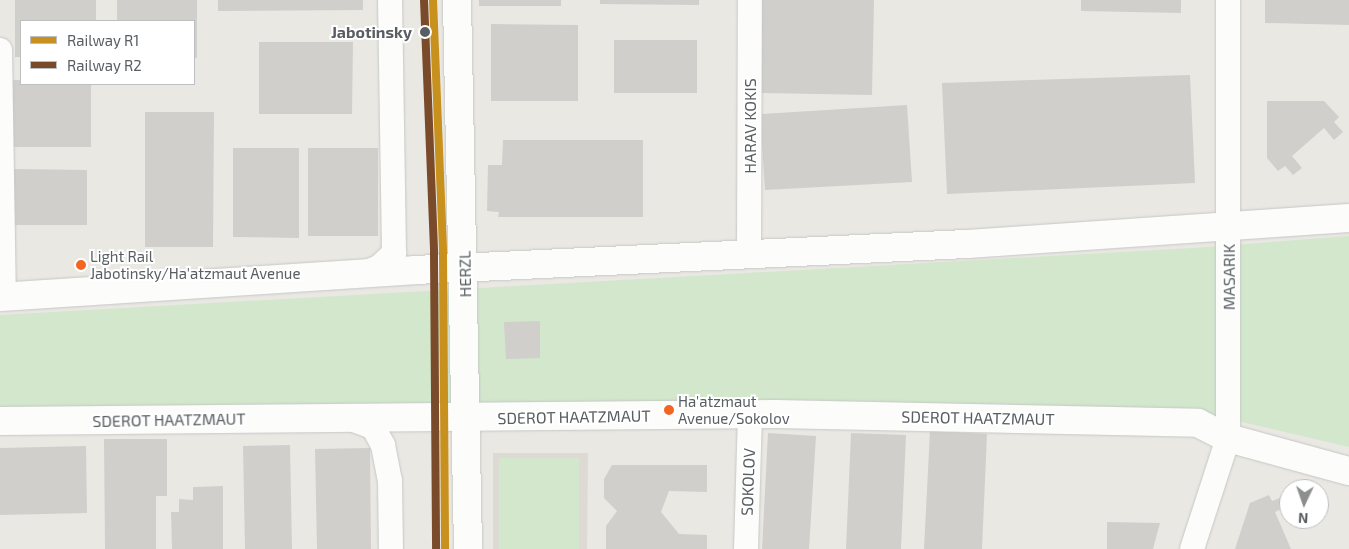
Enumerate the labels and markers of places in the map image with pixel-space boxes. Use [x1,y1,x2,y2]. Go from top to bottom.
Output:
place label: Jabotinsky [331,22,412,42]
marker: Jabotinsky [416,23,434,41]
place label: Light Rail Jabotinsky/Ha'atzmaut Avenue [90,247,301,282]
marker: Light Rail Jabotinsky/Ha'atzmaut Avenue [76,260,86,270]
place label: Ha'atzmaut Avenue/Sokolov [678,392,790,427]
marker: Ha'atzmaut Avenue/Sokolov [664,405,674,415]

